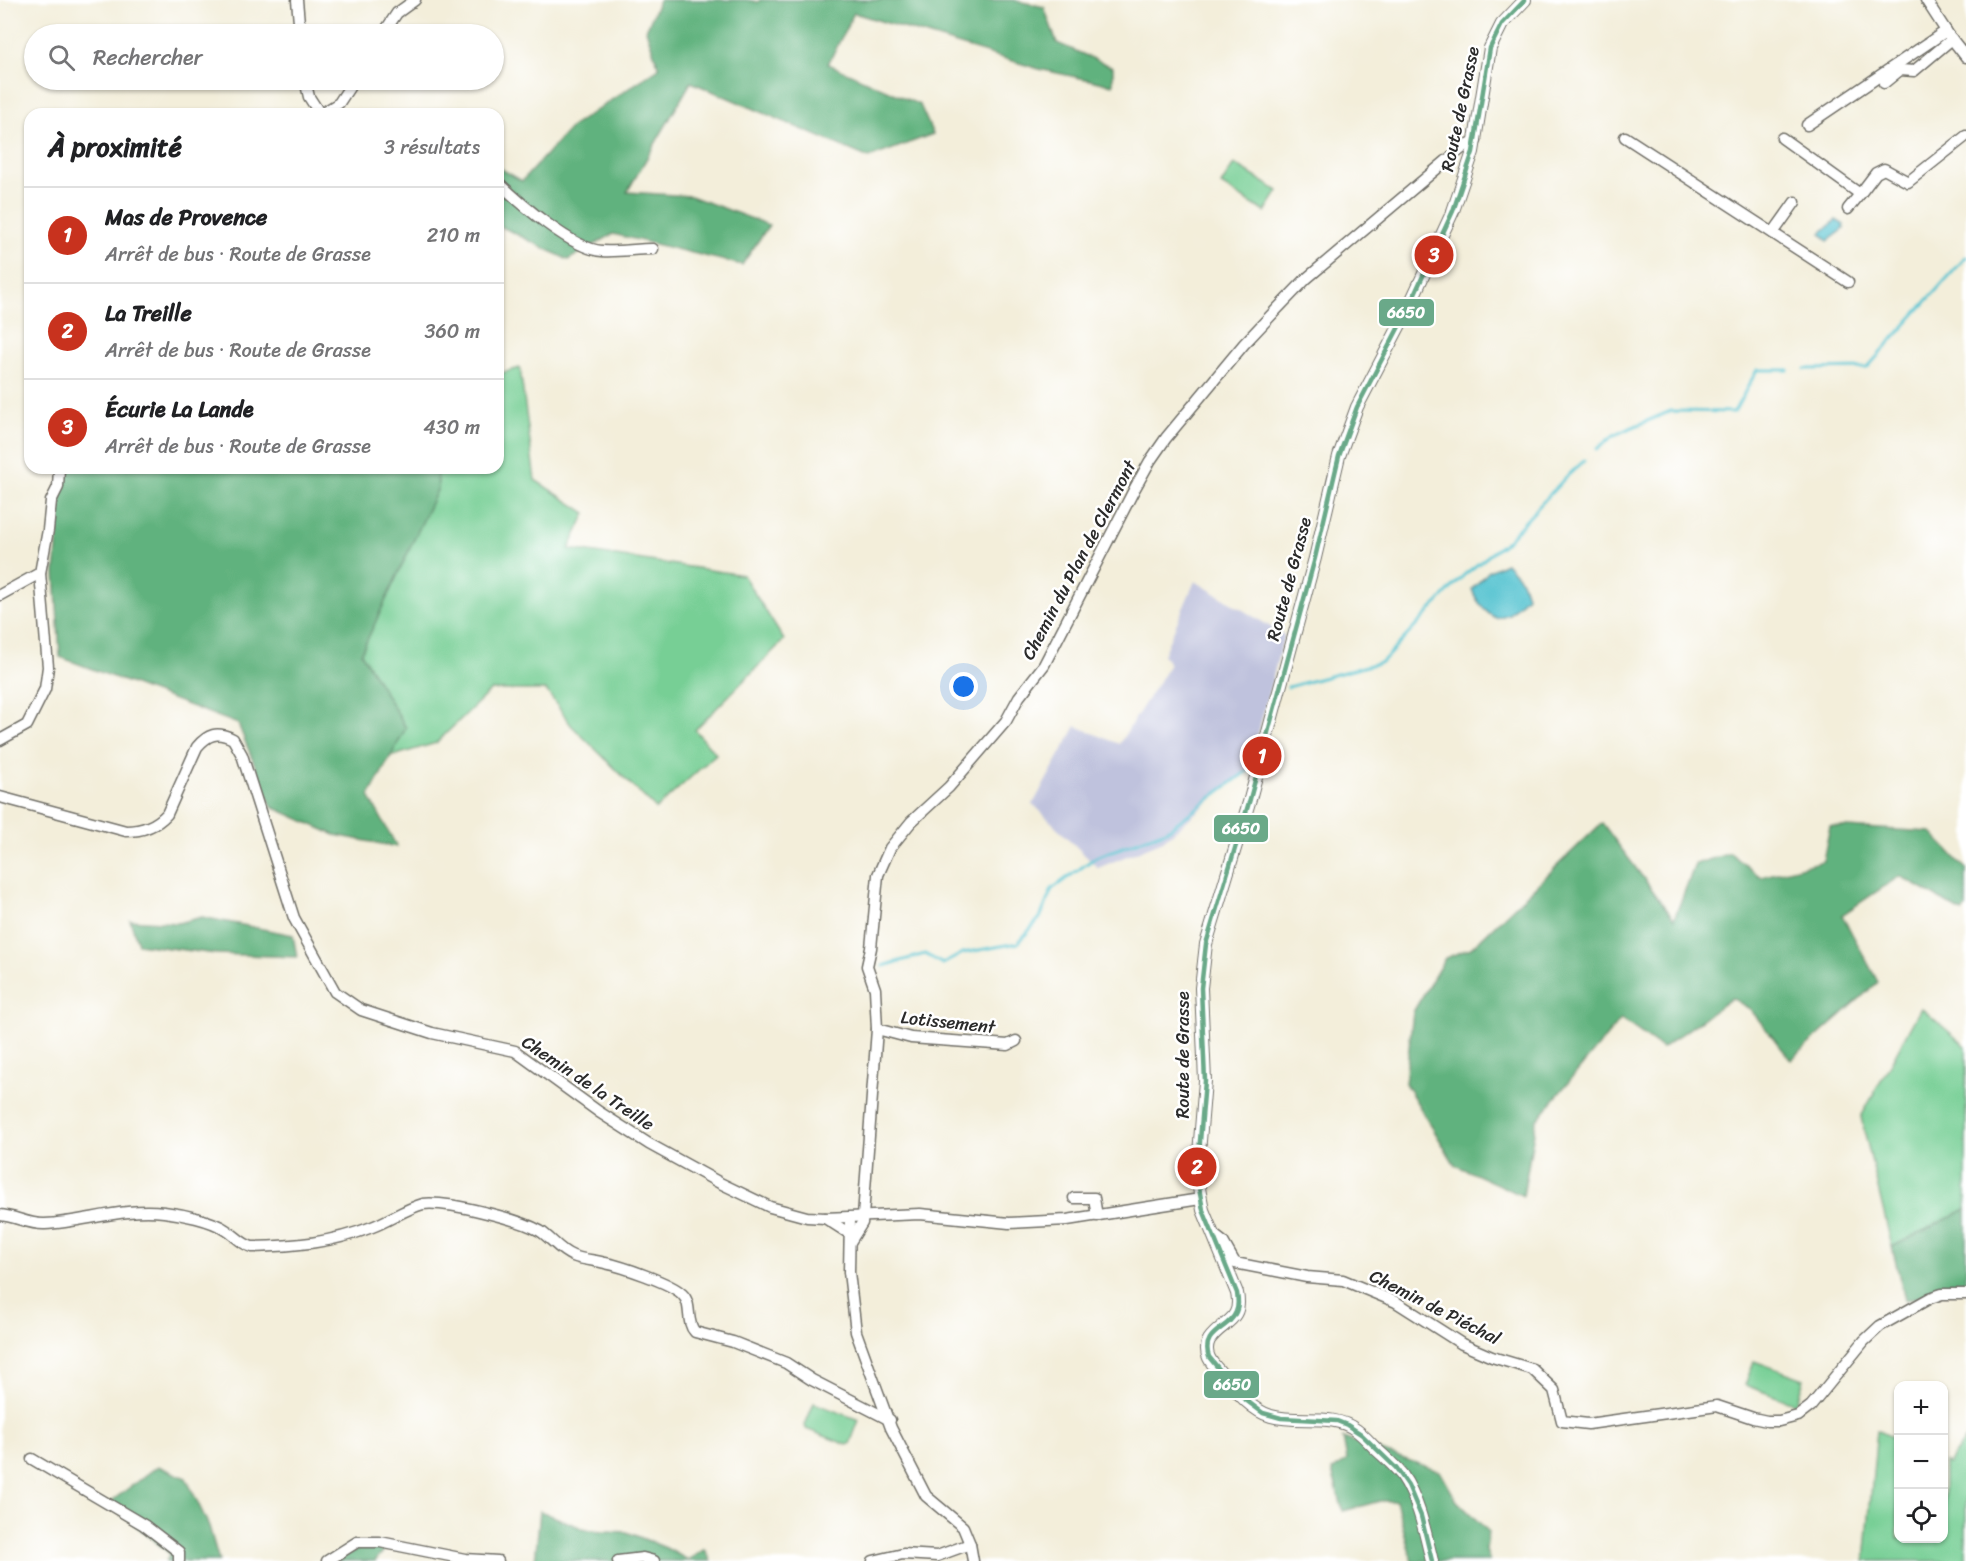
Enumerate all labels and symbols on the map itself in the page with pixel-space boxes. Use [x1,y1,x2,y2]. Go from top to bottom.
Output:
street label: Route de Grasse [1431,43,1489,175]
pin: 3 [1414,232,1454,278]
line badge: 6650 [1378,298,1435,327]
text: 6650 [1386,298,1425,327]
street label: Chemin du Plan de Clermont [1013,454,1146,666]
street label: Route de Grasse [1257,513,1321,645]
your location [949,672,978,701]
pin: 1 [1242,734,1282,778]
line badge: 6650 [1213,814,1269,843]
text: 6650 [1221,814,1260,843]
street label: Route de Grasse [1167,991,1199,1119]
street label: Lotissement [899,1001,997,1043]
street label: Chemin de la Treille [515,1026,661,1140]
pin: 2 [1178,1144,1216,1190]
street label: Chemin de Piéchal [1364,1260,1507,1354]
line badge: 6650 [1203,1370,1260,1399]
text: 6650 [1212,1370,1251,1399]

